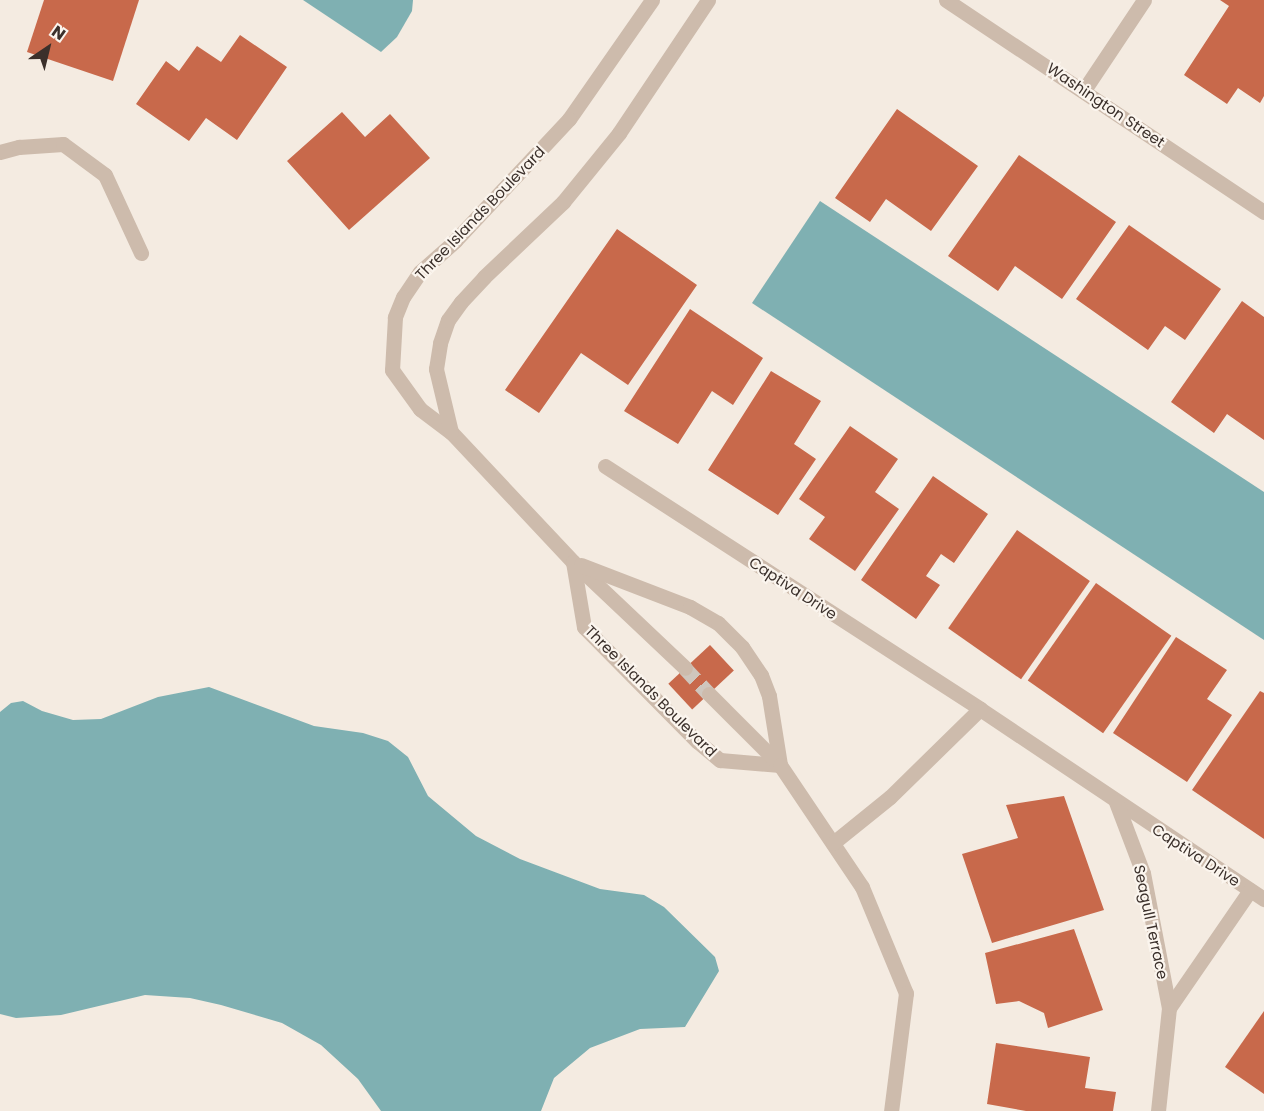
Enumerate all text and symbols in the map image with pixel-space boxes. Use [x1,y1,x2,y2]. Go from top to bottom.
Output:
north arrow [18,18,78,78]
text: N [47,20,70,46]
street label: Washington Street [1044,59,1168,151]
street label: Three Islands Boulevard [412,143,548,283]
street label: Captiva Drive [746,553,840,623]
street label: Three Islands Boulevard [582,622,720,760]
street label: Captiva Drive [1149,820,1243,890]
street label: Seagull Terrace [1130,863,1172,981]

